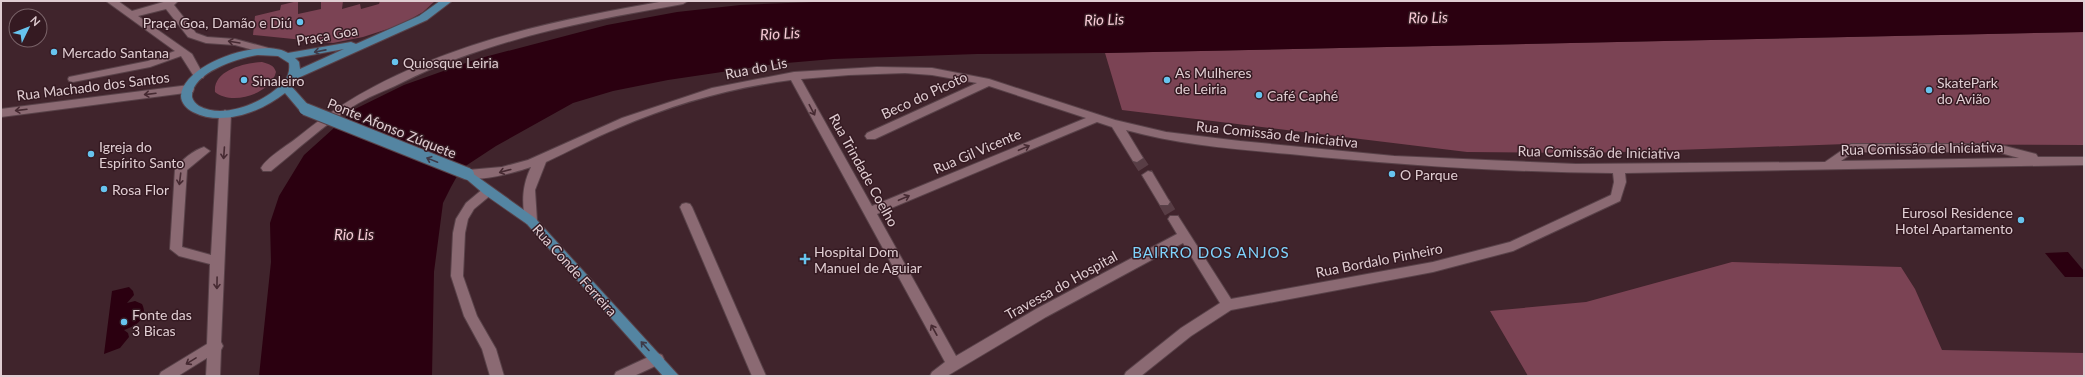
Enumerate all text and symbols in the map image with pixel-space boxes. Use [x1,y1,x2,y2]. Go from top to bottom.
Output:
north arrow [8,8,48,48]
water label: Rio Lis [1408,8,1448,26]
water label: Rio Lis [1084,9,1124,29]
text: N [28,13,43,28]
place label: Praça Goa, Damão e Diú [143,14,292,31]
marker: Praça Goa, Damão e Diú [295,17,305,27]
street label: Praça Goa [295,21,359,49]
water label: Rio Lis [760,23,800,43]
one-way arrow [228,38,241,46]
place label: Mercado Santana [62,44,169,61]
marker: Mercado Santana [49,47,59,57]
one-way arrow [314,48,327,56]
place label: Quiosque Leiria [403,54,499,71]
street label: Rua do Lis [724,54,788,82]
marker: Quiosque Leiria [390,57,400,67]
place label: As Mulheres de Leiria [1175,64,1252,97]
street label: Rua Machado dos Santos [16,68,170,104]
street label: Beco do Picoto [878,68,970,122]
place label: Sinaleiro [252,72,305,89]
place label: SkatePark do Avião [1937,74,1999,107]
marker: Sinaleiro [239,75,249,85]
marker: As Mulheres de Leiria [1162,75,1172,85]
marker: SkatePark do Avião [1924,85,1934,95]
place label: Café Caphé [1267,87,1338,104]
one-way arrow [144,90,157,98]
marker: Café Caphé [1254,90,1264,100]
street label: Ponte Afonso Zúquete [325,94,459,162]
one-way arrow [809,104,817,116]
one-way arrow [15,106,28,114]
street label: Rua Trindade Coelho [826,111,902,230]
street label: Rua Comissão de Iniciativa [1195,117,1359,151]
street label: Rua Gil Vicente [931,125,1023,177]
place label: Igreja do Espírito Santo [99,138,184,171]
street label: Rua Comissão de Iniciativa [1840,138,2004,158]
street label: Rua Comissão de Iniciativa [1517,142,1681,162]
one-way arrow [1018,144,1030,151]
one-way arrow [220,146,227,159]
marker: Igreja do Espírito Santo [86,149,96,159]
one-way arrow [426,155,438,163]
place label: O Parque [1400,166,1458,183]
one-way arrow [499,168,512,175]
marker: O Parque [1387,169,1397,179]
one-way arrow [176,172,184,185]
place label: Rosa Flor [112,181,169,198]
marker: Rosa Flor [99,184,109,194]
one-way arrow [898,194,910,201]
place label: Eurosol Residence Hotel Apartamento [1895,204,2013,237]
marker: Eurosol Residence Hotel Apartamento [2016,215,2026,225]
street label: Rua Conde Ferreira [529,220,621,320]
water label: Rio Lis [334,225,374,243]
street label: Rua Bordalo Pinheiro [1314,239,1444,281]
place label: Hospital Dom Manuel de Aguiar [814,243,922,276]
district label: BAIRRO DOS ANJOS [1132,243,1290,261]
street label: Travessa do Hospital [1002,247,1120,323]
marker: Hospital Dom Manuel de Aguiar [799,253,811,265]
one-way arrow [213,276,221,289]
place label: Fonte das 3 Bicas [132,306,192,339]
marker: Fonte das 3 Bicas [119,317,129,327]
one-way arrow [930,324,938,336]
one-way arrow [640,340,649,351]
one-way arrow [186,357,197,365]

